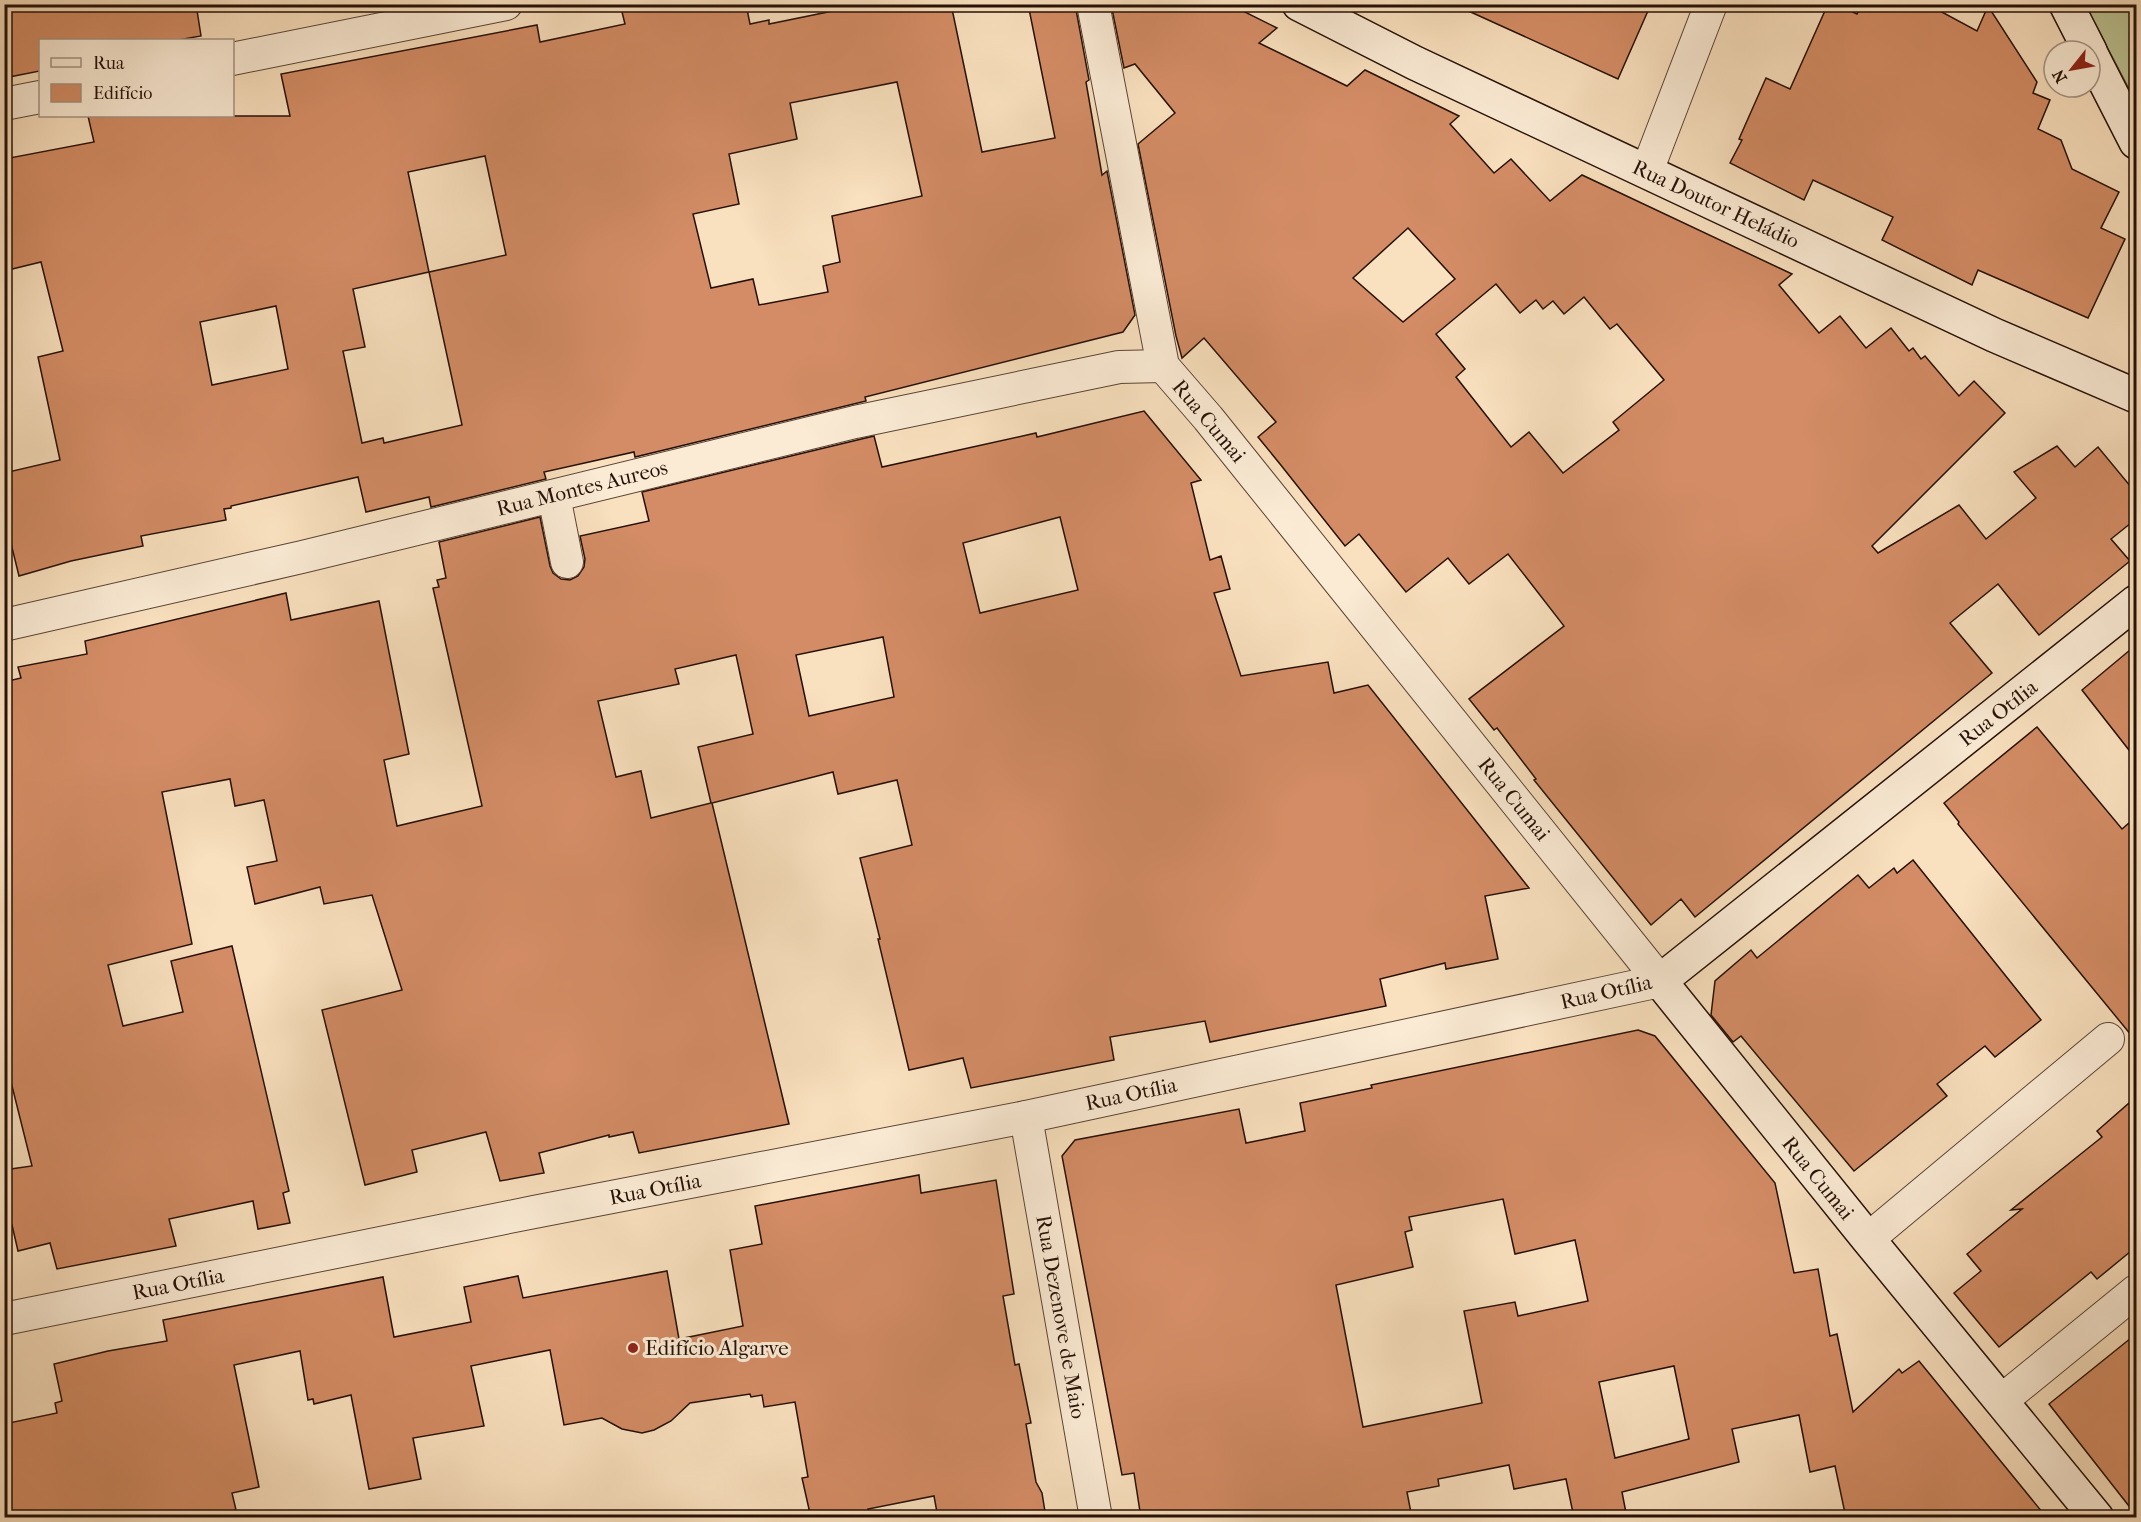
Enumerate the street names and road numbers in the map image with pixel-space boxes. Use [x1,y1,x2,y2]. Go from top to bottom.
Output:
street label: Rua Doutor Heládio [1629,155,1803,253]
street label: Rua Cumai [1168,375,1250,467]
street label: Rua Montes Aureos [494,455,670,521]
street label: Rua Otília [1954,675,2042,751]
street label: Rua Cumai [1473,752,1555,846]
street label: Rua Otília [1558,970,1654,1014]
street label: Rua Otília [1083,1073,1179,1115]
street label: Rua Cumai [1777,1131,1859,1225]
street label: Rua Otília [607,1168,703,1210]
street label: Rua Dezenove de Maio [1031,1213,1091,1421]
street label: Rua Otília [130,1263,226,1305]

